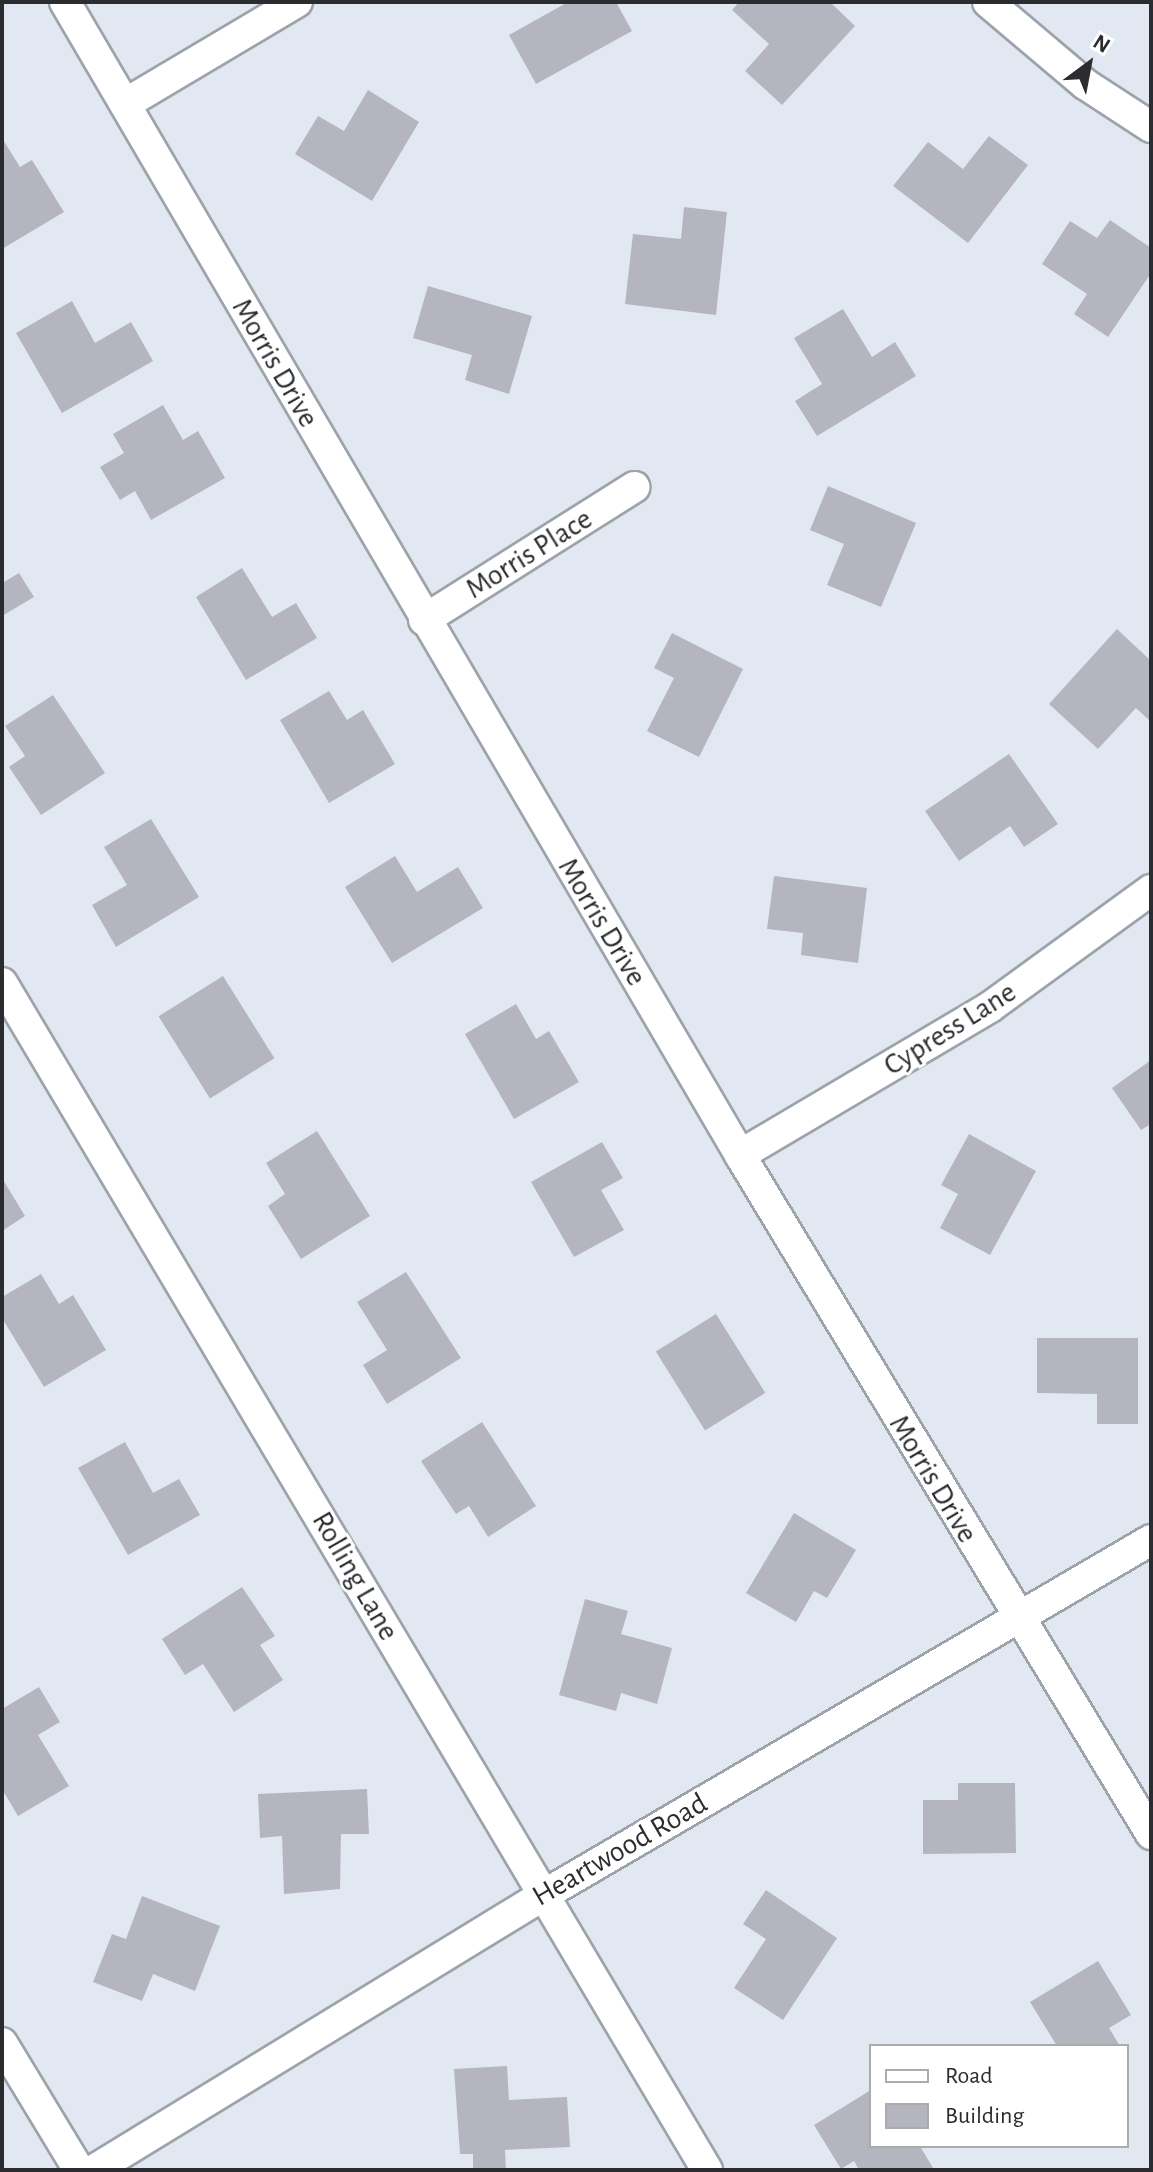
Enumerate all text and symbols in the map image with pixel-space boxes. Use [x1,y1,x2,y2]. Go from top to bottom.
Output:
north arrow [1049,24,1129,104]
text: N [1089,30,1114,57]
street label: Morris Drive [224,292,326,434]
street label: Morris Place [459,501,599,607]
street label: Morris Drive [550,852,654,992]
street label: Cypress Lane [877,974,1023,1084]
street label: Morris Drive [881,1409,985,1549]
street label: Rolling Lane [304,1505,406,1647]
street label: Heartwood Road [526,1785,714,1915]
legend [869,2044,1129,2148]
text: Road [945,2064,993,2088]
text: Building [945,2104,1024,2128]

